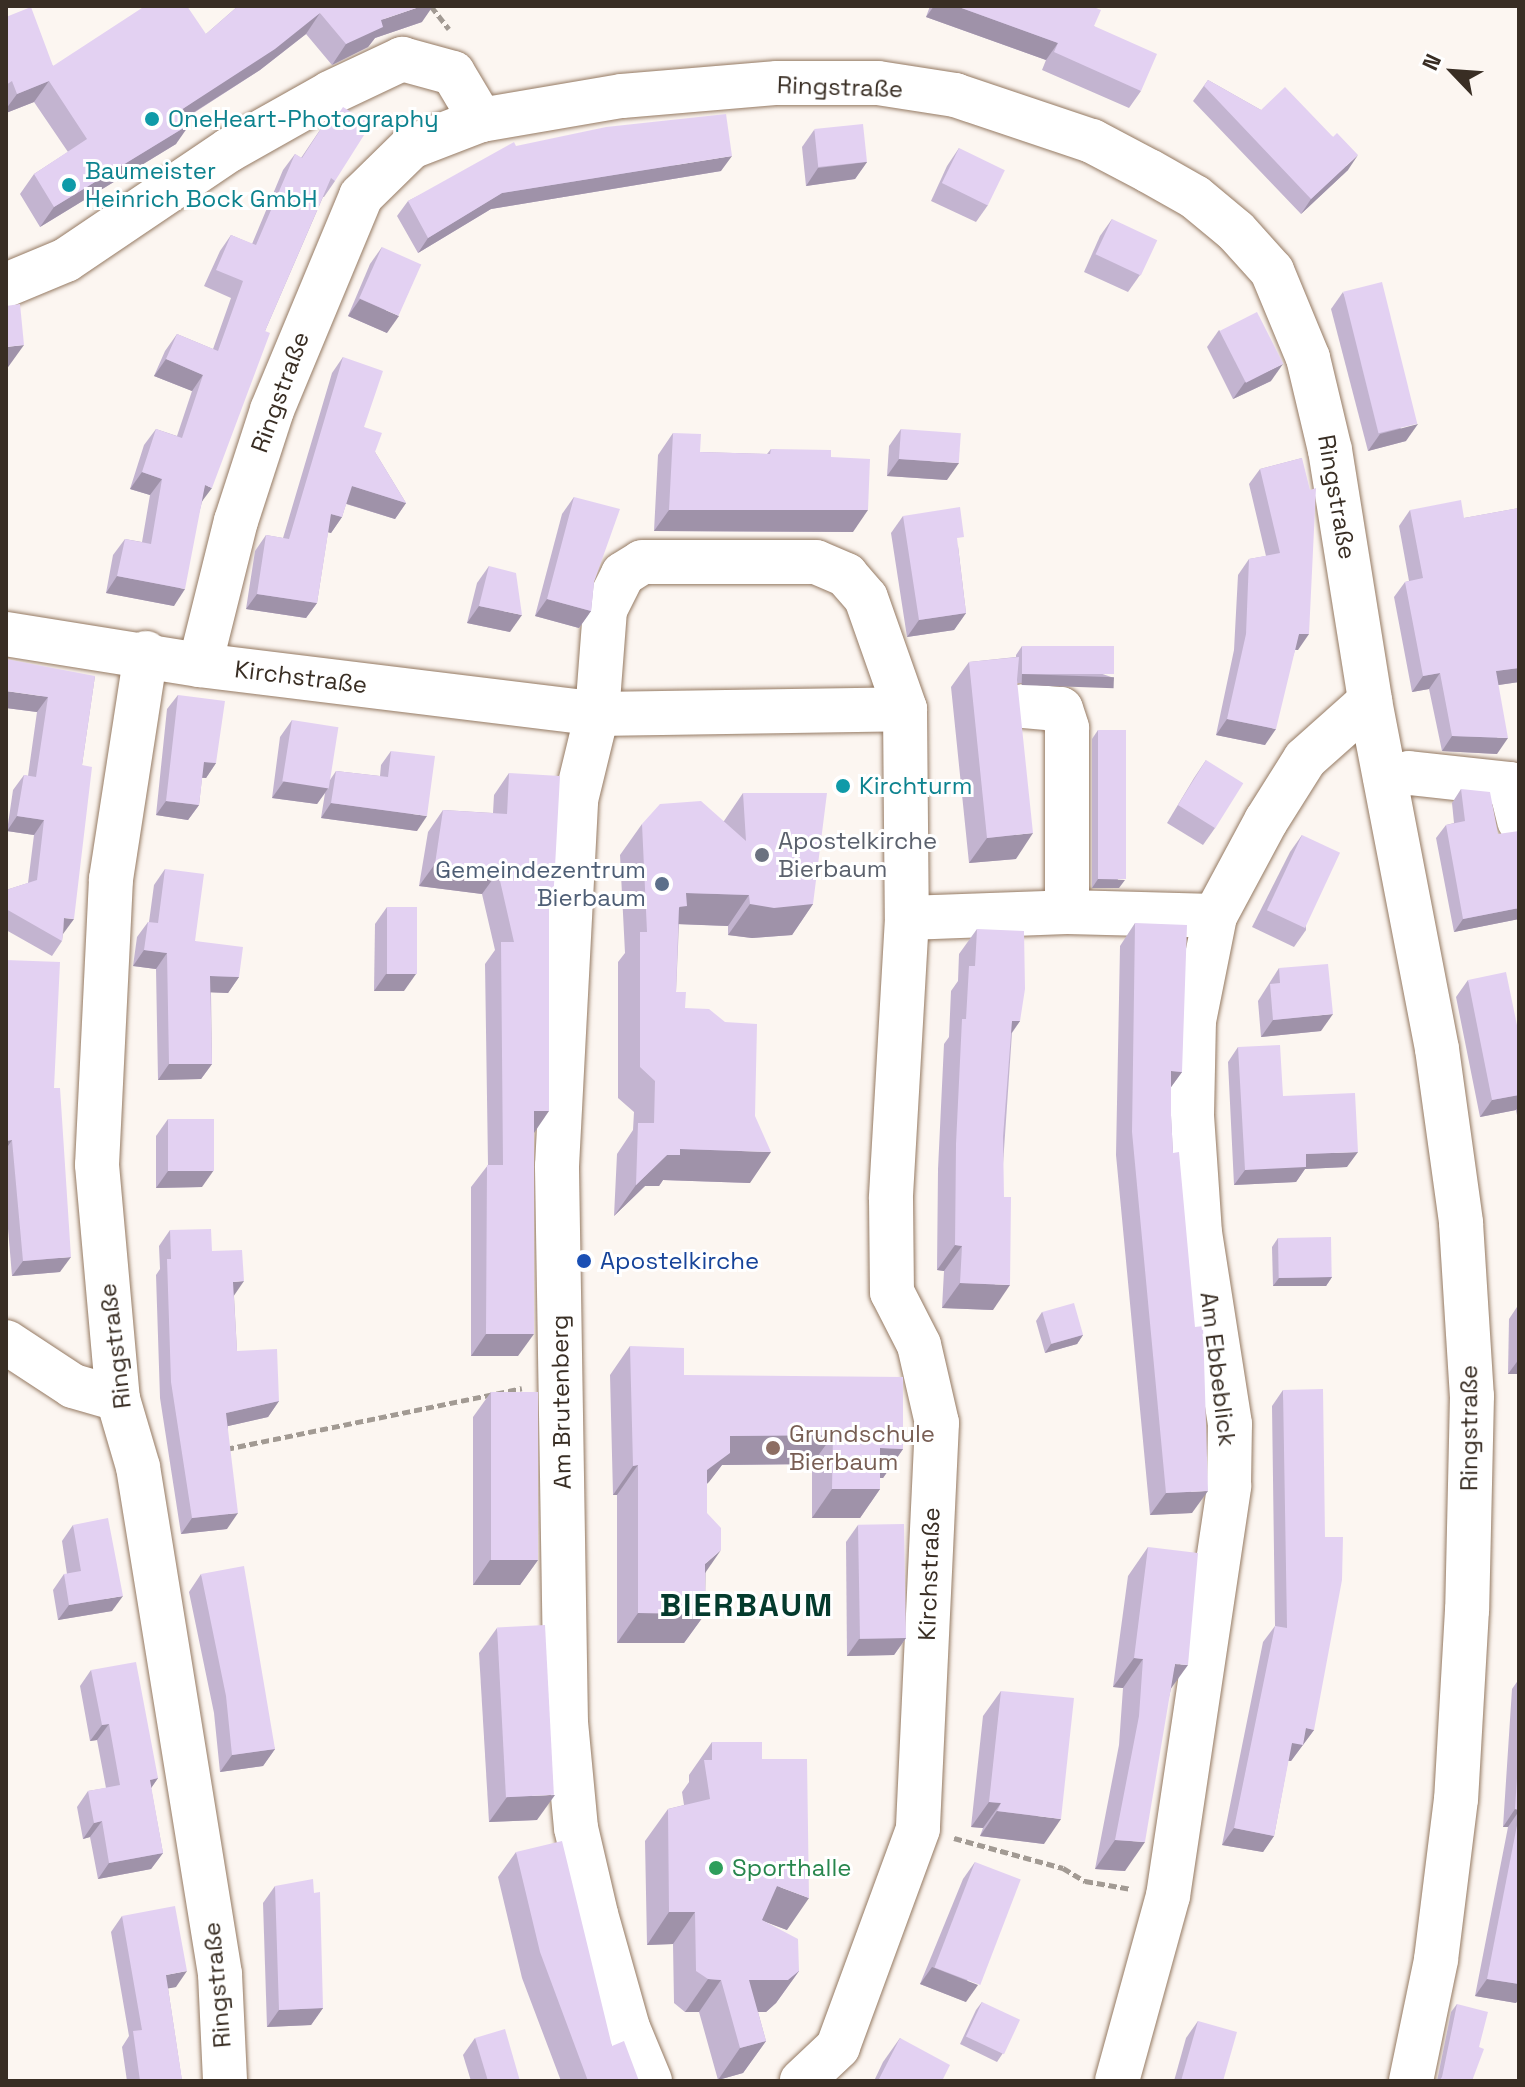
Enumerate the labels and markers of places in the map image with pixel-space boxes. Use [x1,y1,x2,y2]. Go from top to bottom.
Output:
place label: OneHeart-Photography [168,105,439,133]
marker: OneHeart-Photography [143,110,161,128]
place label: Baumeister Heinrich Bock GmbH [85,157,318,213]
marker: Baumeister Heinrich Bock GmbH [60,176,78,194]
place label: Kirchturm [859,772,972,800]
marker: Kirchturm [834,777,852,795]
place label: Apostelkirche Bierbaum [778,827,937,883]
marker: Apostelkirche Bierbaum [753,846,771,864]
place label: Gemeindezentrum Bierbaum [435,856,646,912]
marker: Gemeindezentrum Bierbaum [653,875,671,893]
place label: Apostelkirche [600,1247,759,1275]
marker: Apostelkirche [575,1252,593,1270]
place label: Grundschule Bierbaum [789,1420,935,1476]
marker: Grundschule Bierbaum [764,1439,782,1457]
place label: Sporthalle [732,1854,852,1882]
marker: Sporthalle [707,1859,725,1877]

